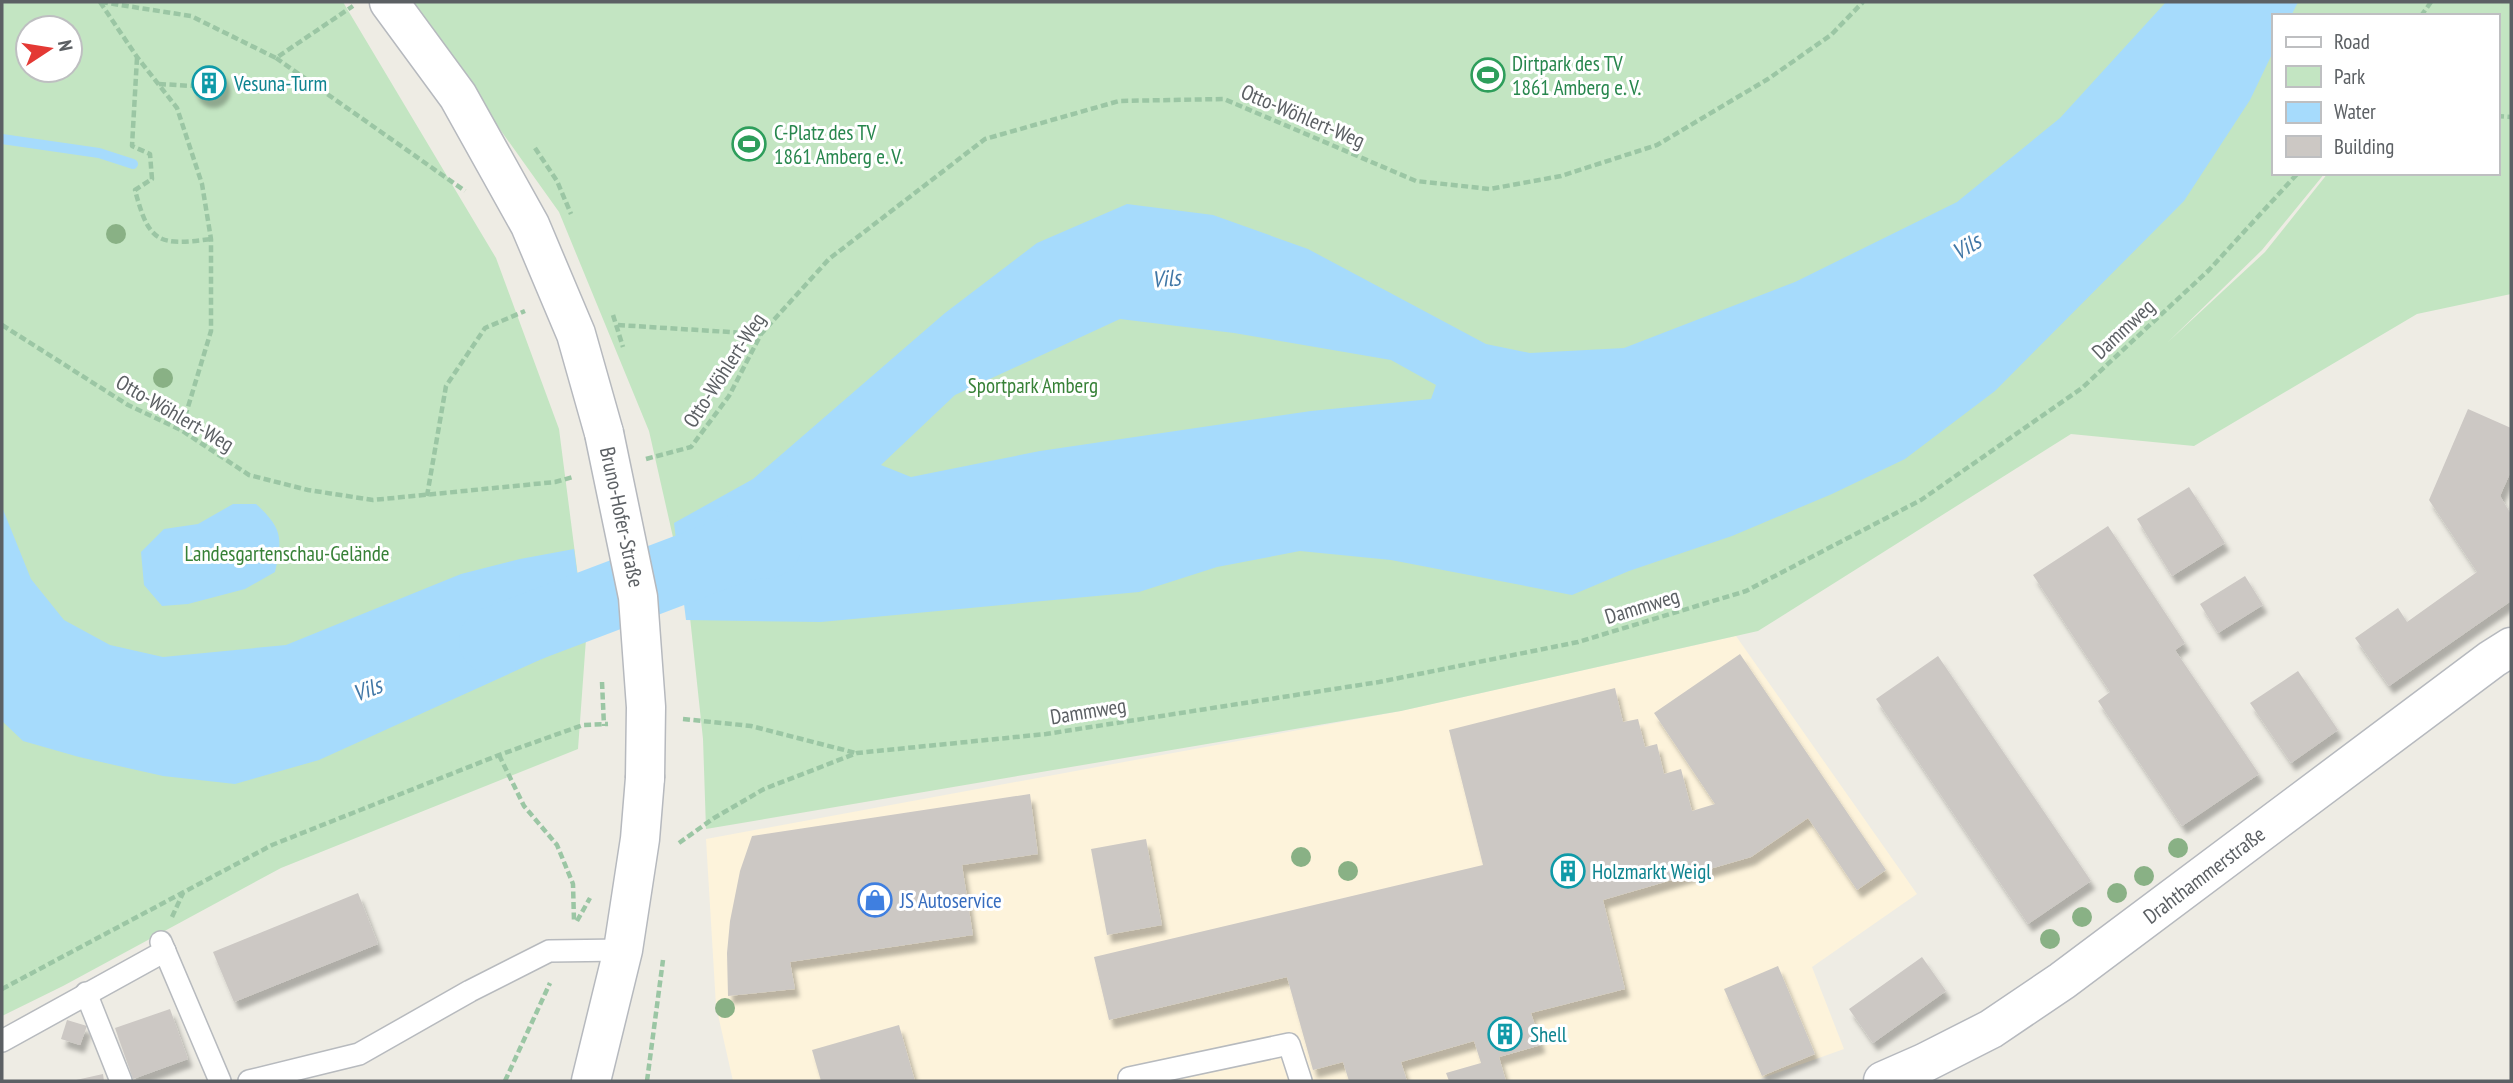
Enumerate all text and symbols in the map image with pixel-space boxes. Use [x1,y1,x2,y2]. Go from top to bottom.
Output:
north arrow [14,14,84,84]
legend [2272,14,2499,175]
text: Road [2334,28,2370,55]
text: N [53,38,78,53]
place label: Dirtpark des TV 1861 Amberg e. V. [1512,50,1641,101]
sports icon: Dirtpark des TV 1861 Amberg e. V. [1469,56,1507,94]
text: Park [2334,63,2365,90]
building icon: Vesuna-Turm [190,64,228,102]
place label: Vesuna-Turm [233,70,327,97]
street label: Otto-Wöhlert-Weg [1237,78,1369,154]
text: Water [2334,98,2376,125]
place label: C-Platz des TV 1861 Amberg e. V. [774,119,903,170]
sports icon: C-Platz des TV 1861 Amberg e. V. [730,125,768,163]
text: Building [2334,133,2394,160]
water label: Vils [1946,225,1988,266]
water label: Vils [1150,262,1184,294]
street label: Dammweg [2086,293,2160,365]
street label: Otto-Wöhlert-Weg [677,307,771,433]
street label: Otto-Wöhlert-Weg [111,368,239,458]
park label: Sportpark Amberg [968,372,1098,399]
street label: Bruno-Hofer-Straße [594,444,650,590]
park label: Landesgartenschau-Gelände [185,540,389,567]
street label: Dammweg [1601,582,1683,630]
water label: Vils [348,670,388,708]
street label: Dammweg [1048,692,1128,730]
street label: Drahthammerstraße [2138,820,2270,930]
building icon: Holzmarkt Weigl [1549,852,1587,890]
place label: Holzmarkt Weigl [1592,858,1711,885]
shop icon: JS Autoservice [856,881,894,919]
place label: JS Autoservice [899,887,1002,914]
building icon: Shell [1486,1015,1524,1053]
place label: Shell [1530,1021,1567,1048]

